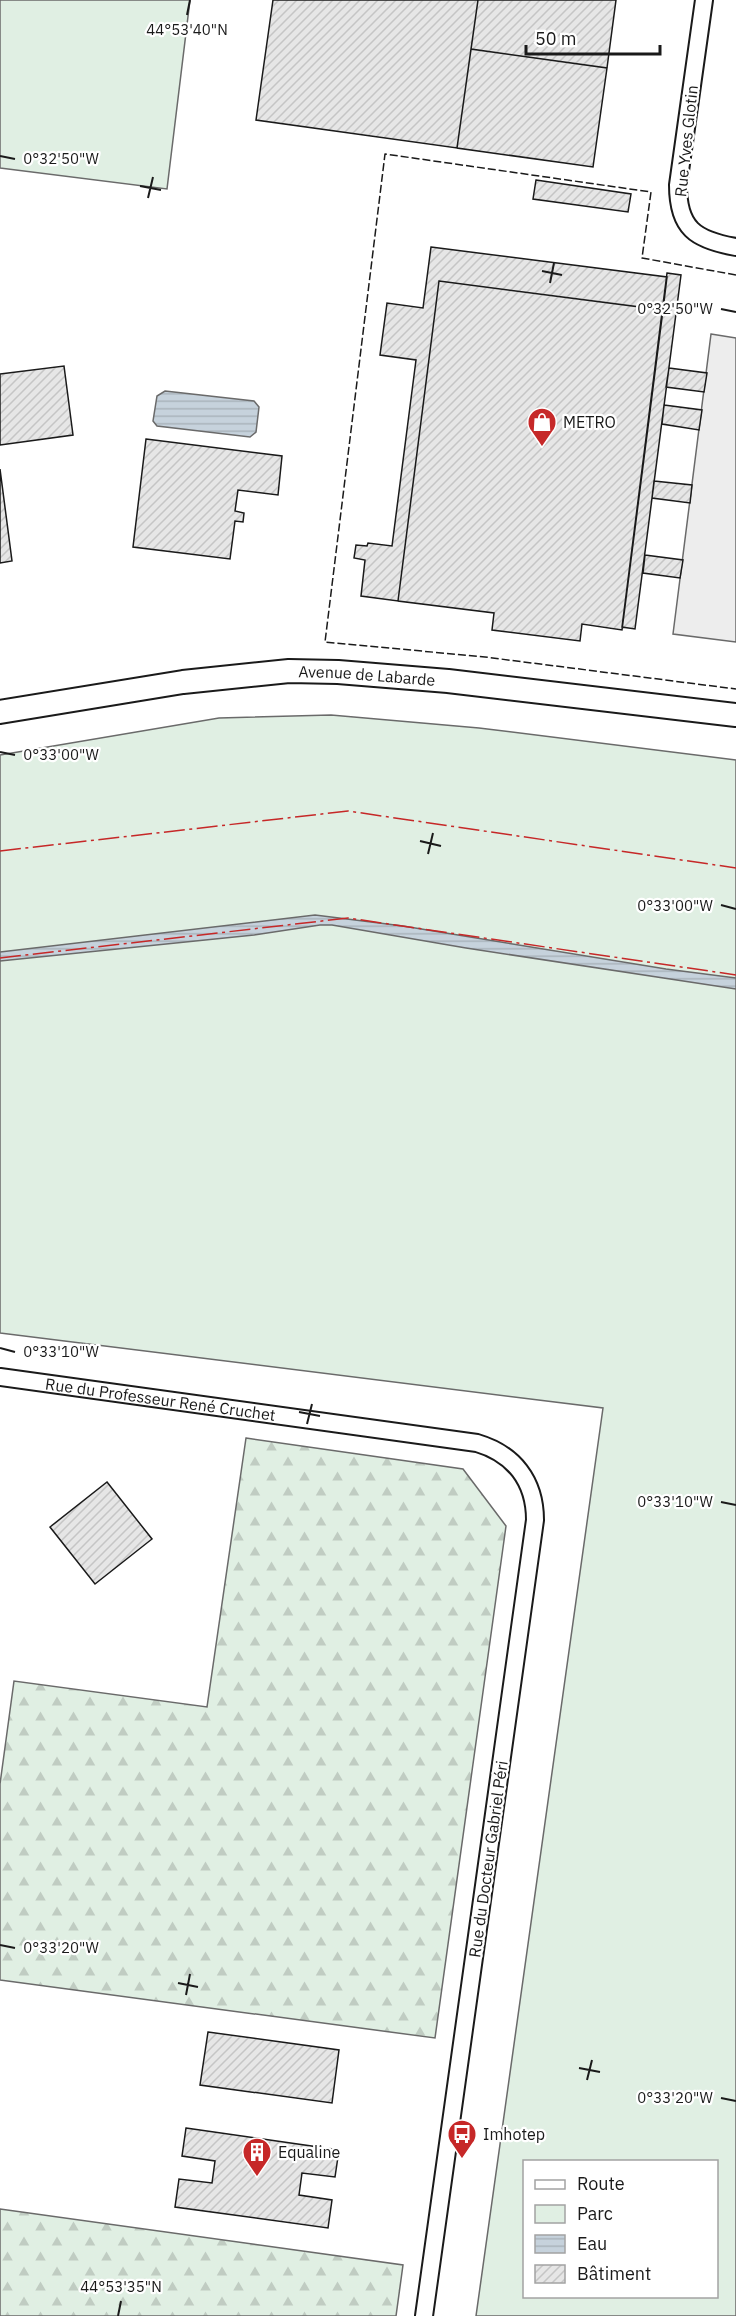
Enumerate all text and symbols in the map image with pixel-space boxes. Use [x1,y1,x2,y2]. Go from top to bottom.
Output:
scale bar [526,18,660,56]
text: 44°53'40"N [146,20,228,39]
text: 50 m [535,27,577,50]
street label: Rue Yves Glotin [670,84,702,198]
text: 0°32'50"W [23,149,99,168]
text: 0°32'50"W [637,299,713,318]
shop icon: METRO [526,406,558,448]
place label: METRO [563,412,616,432]
street label: Avenue de Labarde [298,661,436,690]
text: 0°33'00"W [23,745,99,764]
text: 0°33'00"W [637,896,713,915]
text: 0°33'10"W [23,1342,99,1361]
street label: Rue du Professeur René Cruchet [44,1373,277,1425]
text: 0°33'10"W [637,1492,713,1511]
street label: Rue du Docteur Gabriel Péri [464,1759,512,1959]
text: 0°33'20"W [23,1938,99,1957]
text: 0°33'20"W [637,2088,713,2107]
bus stop icon: Imhotep [446,2118,478,2160]
place label: Imhotep [483,2124,545,2144]
building icon: Equaline [241,2136,273,2178]
place label: Equaline [278,2142,341,2162]
legend [523,2160,718,2298]
text: Route [577,2172,625,2195]
text: Parc [577,2202,613,2225]
text: Eau [577,2232,607,2255]
text: Bâtiment [577,2262,651,2285]
text: 44°53'35"N [80,2277,162,2296]

